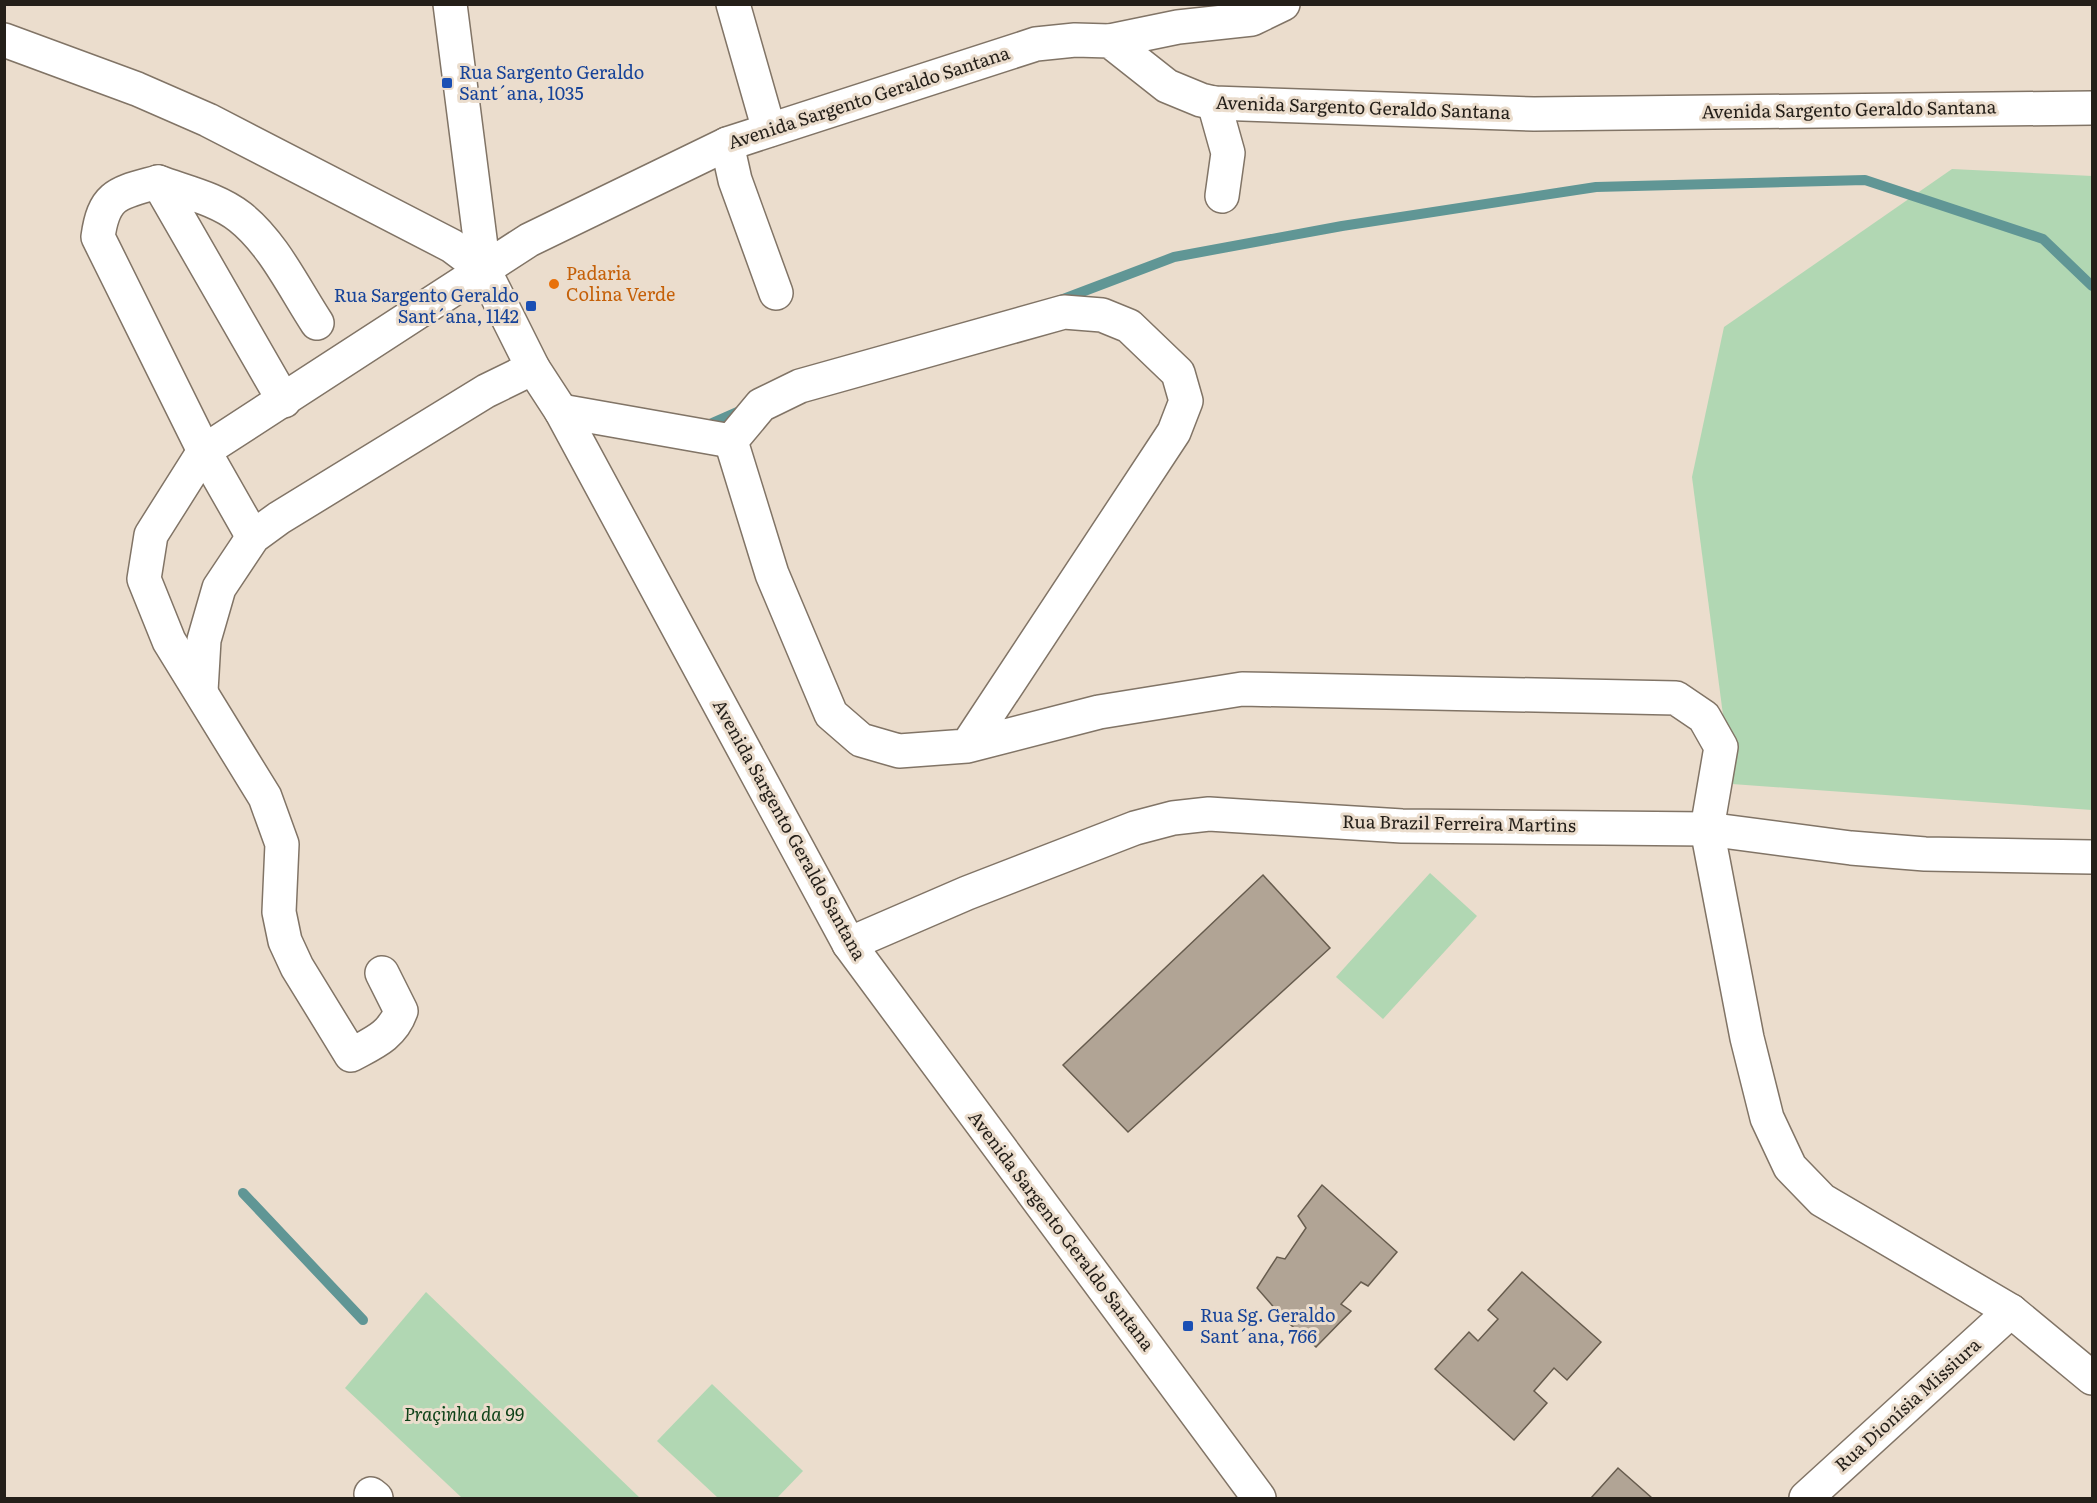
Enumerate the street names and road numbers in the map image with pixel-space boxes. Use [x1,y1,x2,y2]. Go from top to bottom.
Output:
street label: Avenida Sargento Geraldo Santana [724,38,1013,155]
street label: Avenida Sargento Geraldo Santana [1215,88,1511,125]
street label: Avenida Sargento Geraldo Santana [1701,92,1997,125]
street label: Avenida Sargento Geraldo Santana [707,694,874,965]
street label: Rua Brazil Ferreira Martins [1342,807,1576,838]
street label: Avenida Sargento Geraldo Santana [963,1104,1162,1356]
street label: Rua Dionísia Missiura [1828,1331,1986,1477]

